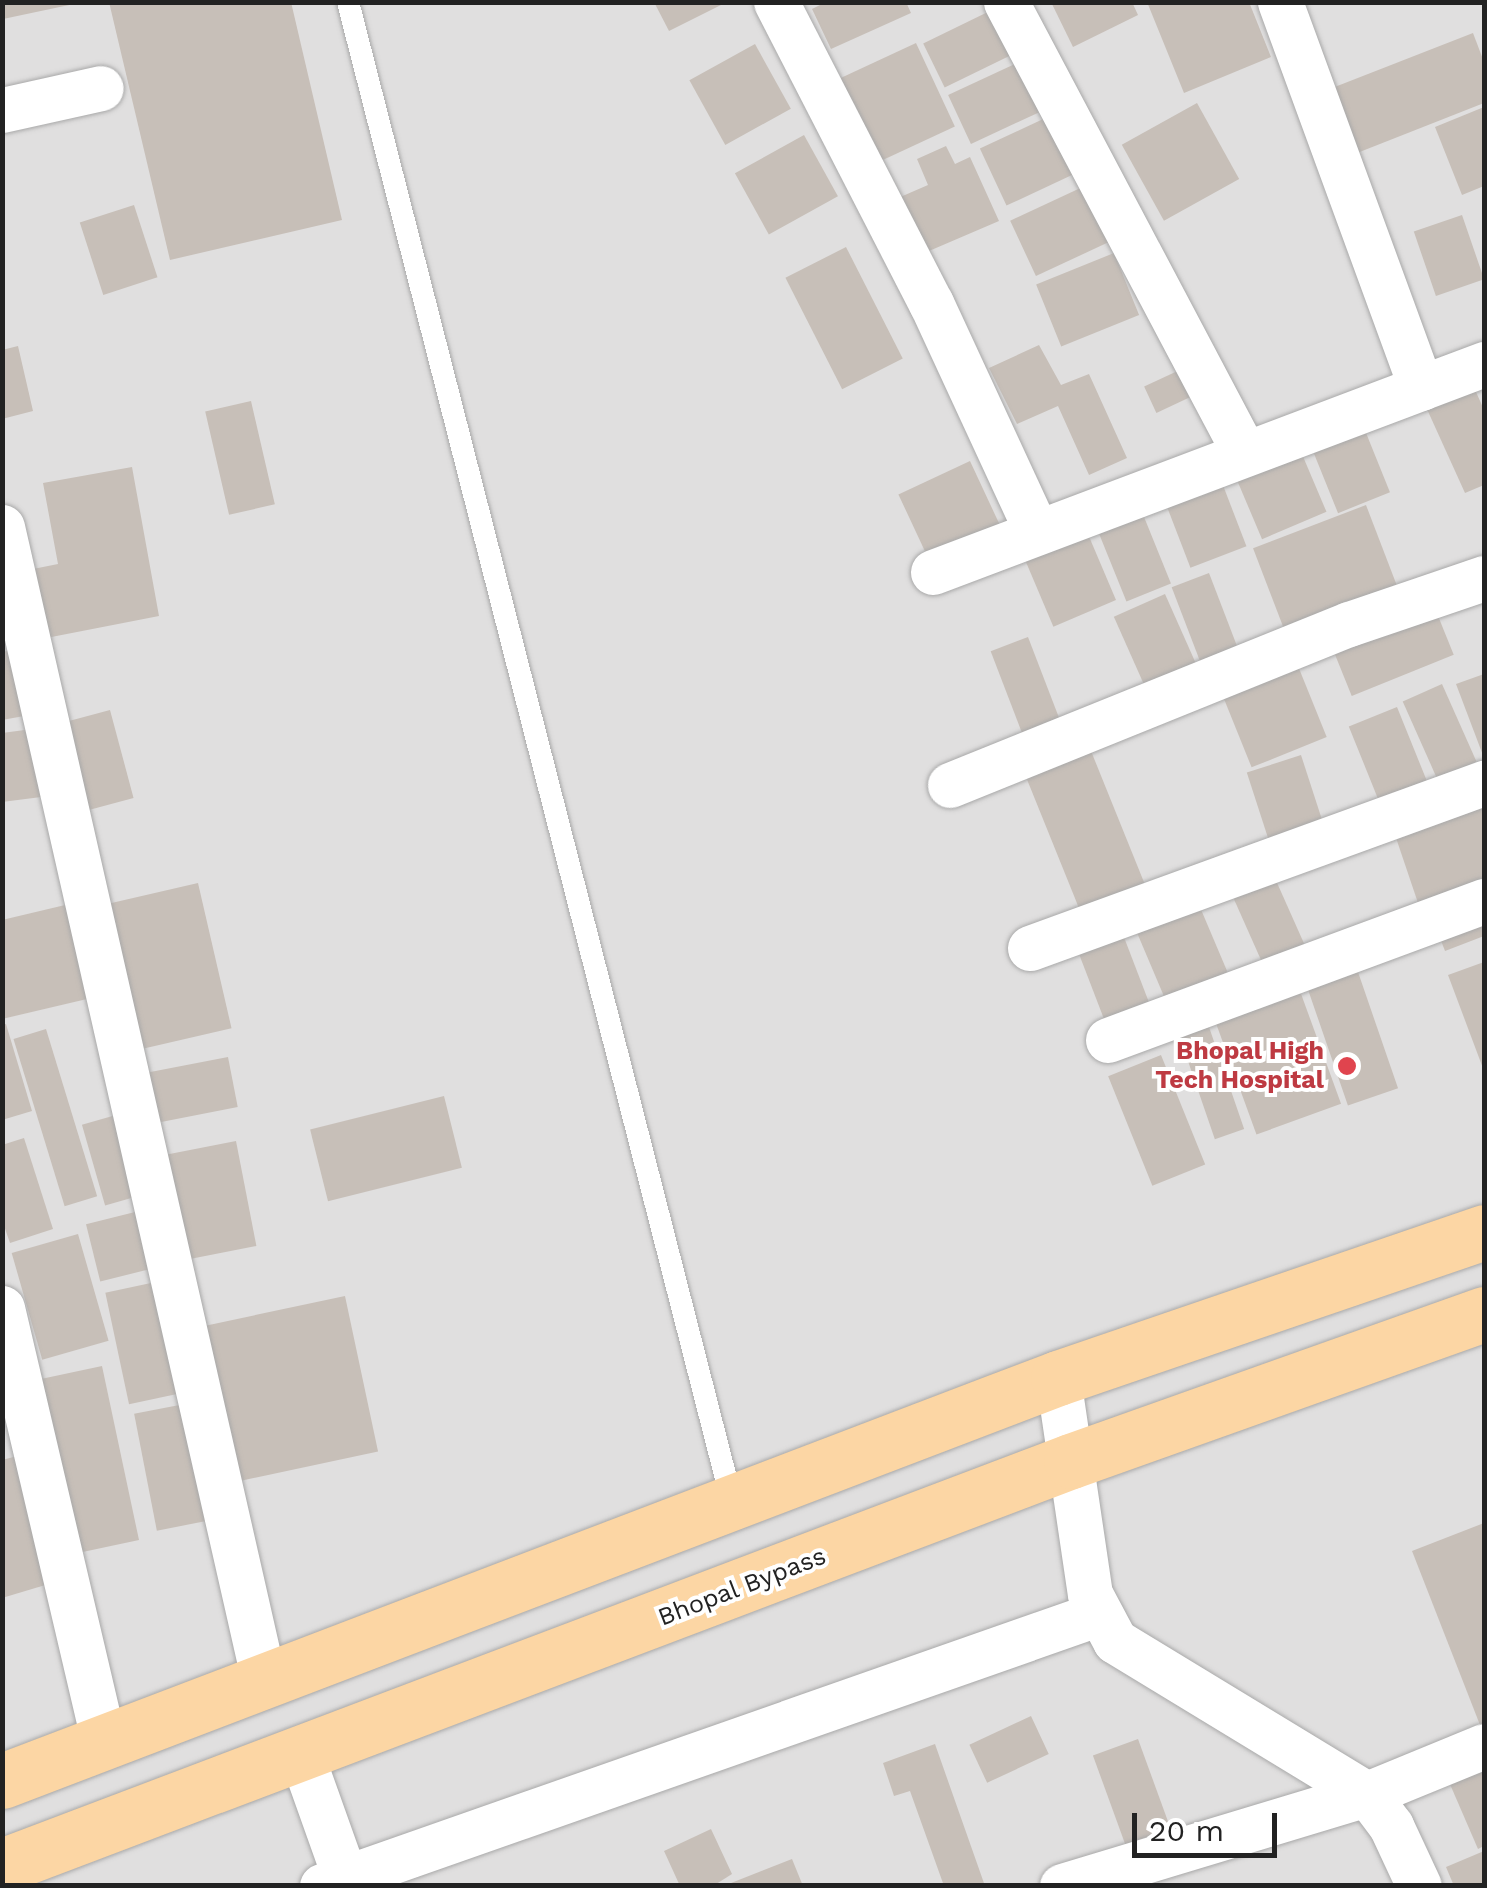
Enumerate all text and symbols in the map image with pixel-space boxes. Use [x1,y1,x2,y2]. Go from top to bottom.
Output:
place label: Bhopal High Tech Hospital [1155,1037,1324,1096]
marker: Bhopal High Tech Hospital [1334,1053,1360,1079]
street label: Bhopal Bypass [653,1541,831,1633]
scale bar [1137,1793,1282,1855]
text: 20 m [1149,1813,1224,1848]

